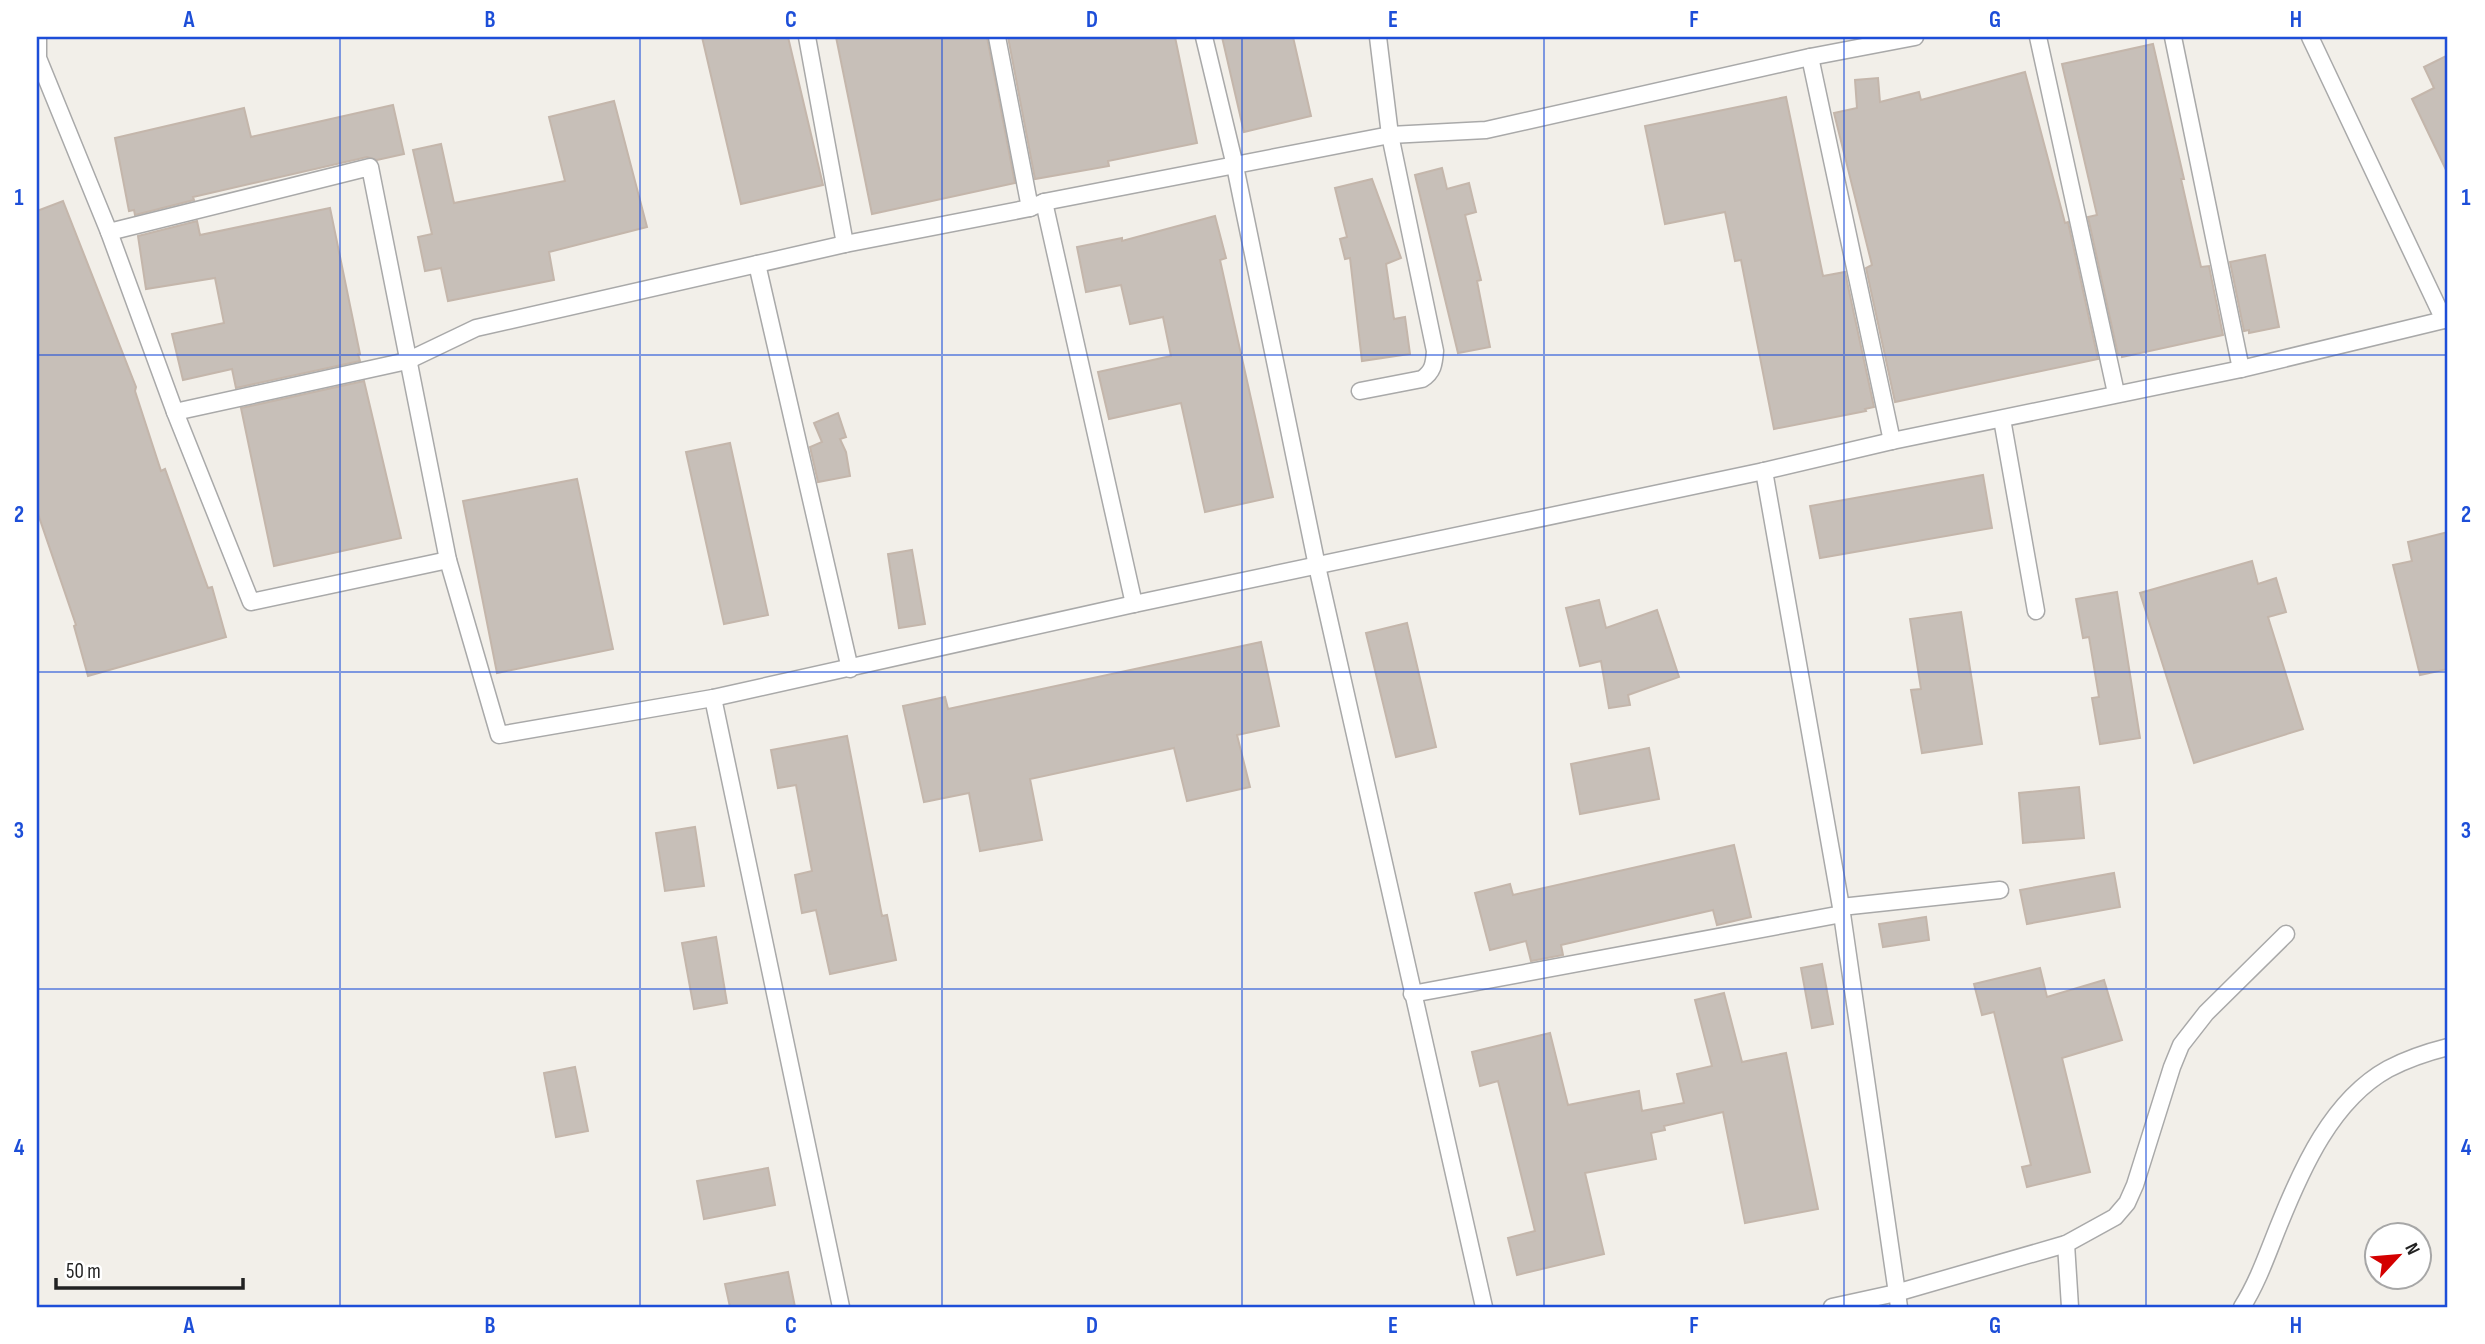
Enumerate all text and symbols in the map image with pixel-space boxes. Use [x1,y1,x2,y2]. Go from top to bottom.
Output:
text: A [183,6,196,34]
text: B [485,6,496,34]
text: C [785,6,797,34]
text: D [1086,6,1098,34]
text: E [1388,6,1398,34]
text: F [1689,6,1699,34]
text: G [1989,6,2001,34]
text: H [2290,6,2302,34]
text: 1 [14,184,24,212]
text: 1 [2461,184,2471,212]
text: 2 [14,501,24,529]
text: 2 [2461,501,2471,529]
text: 3 [14,817,24,845]
text: 3 [2461,817,2471,845]
text: 4 [14,1134,25,1162]
text: 4 [2461,1134,2472,1162]
north arrow [2362,1222,2432,1292]
text: N [2399,1240,2424,1259]
scale bar [56,1246,243,1290]
text: 50 m [66,1259,101,1284]
text: A [183,1312,196,1340]
text: B [485,1312,496,1340]
text: C [785,1312,797,1340]
text: D [1086,1312,1098,1340]
text: E [1388,1312,1398,1340]
text: F [1689,1312,1699,1340]
text: G [1989,1312,2001,1340]
text: H [2290,1312,2302,1340]

